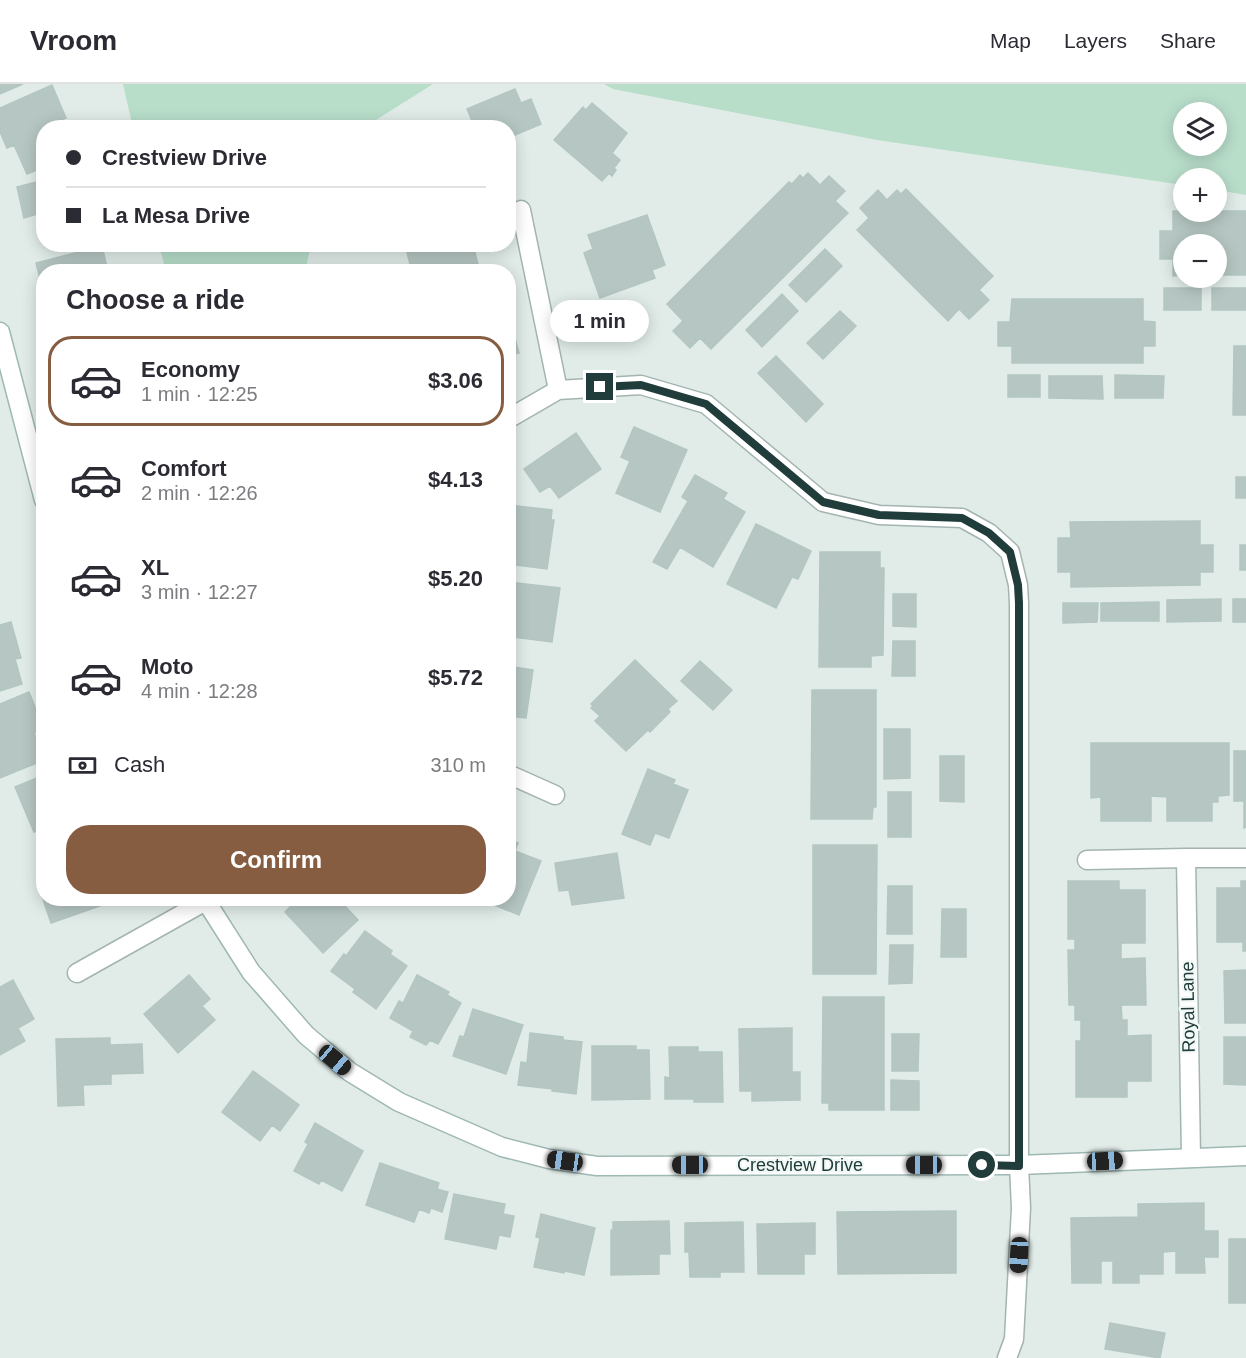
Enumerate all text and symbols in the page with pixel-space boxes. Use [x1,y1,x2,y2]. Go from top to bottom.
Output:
text: Vroom [30,25,117,56]
text: Map [990,29,1031,52]
text: Layers [1064,29,1127,52]
text: Share [1160,29,1216,52]
map controls [1173,102,1227,288]
button: layers [1173,102,1227,156]
text: Crestview Drive [102,145,267,170]
button: + [1173,168,1227,222]
text: La Mesa Drive [102,203,250,228]
button: − [1173,234,1227,288]
text: Choose a ride [66,285,245,315]
callout: 1 min [550,300,650,342]
text: 1 min [573,310,626,332]
icon: car [69,354,123,408]
text: Economy [141,357,240,382]
text: $3.06 [428,368,483,393]
route end [586,373,613,400]
text: 1 min · 12:25 [141,383,258,405]
icon: car [69,453,123,507]
text: Comfort [141,456,227,481]
text: $4.13 [428,467,483,492]
text: 2 min · 12:26 [141,482,258,504]
icon: car [69,552,123,606]
text: XL [141,555,169,580]
text: $5.20 [428,566,483,591]
text: 3 min · 12:27 [141,581,258,603]
icon: car [69,651,123,705]
text: Moto [141,654,194,679]
text: $5.72 [428,665,483,690]
text: 4 min · 12:28 [141,680,258,702]
icon: cash [66,749,99,782]
text: Cash [114,752,165,777]
text: 310 m [430,754,486,776]
button: Confirm [66,825,486,894]
street label: Royal Lane [1177,961,1199,1053]
car [315,1042,355,1078]
car [546,1150,584,1172]
route start [968,1151,995,1178]
car [1087,1151,1123,1171]
street label: Crestview Drive [737,1155,863,1175]
car [672,1156,708,1174]
car [906,1156,942,1174]
car [1009,1237,1029,1273]

